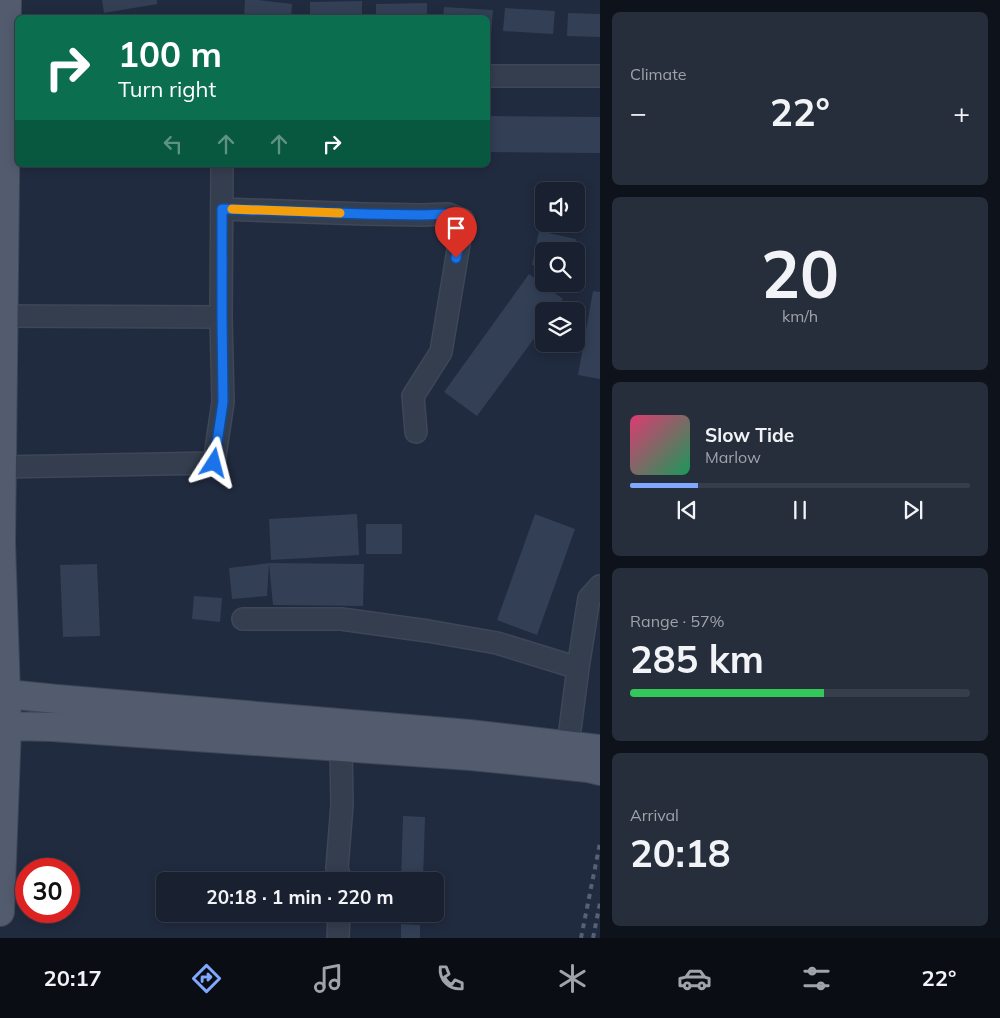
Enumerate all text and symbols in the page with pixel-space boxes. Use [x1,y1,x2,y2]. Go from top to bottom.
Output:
text: 100 m [118,32,222,76]
icon: right [35,35,100,100]
text: Climate [630,64,686,84]
text: Turn right [118,75,216,103]
text: 22° [770,88,830,136]
text: − [630,95,647,130]
text: + [953,95,970,130]
icon: left [159,130,187,158]
icon: ahead [212,130,240,158]
icon: ahead [265,130,293,158]
icon: right [318,130,346,158]
map controls [535,182,585,352]
button: sound [535,182,585,232]
pin [435,207,477,258]
icon: arrive [442,214,470,242]
text: 20 [761,233,839,314]
button: search [535,242,585,292]
button: layers [535,302,585,352]
text: km/h [782,306,818,326]
text: Slow Tide [705,423,794,447]
position arrow [187,436,239,488]
text: Marlow [705,447,761,467]
icon: previous [673,496,701,524]
icon: pause [786,496,814,524]
icon: next [899,496,927,524]
text: Range · 57% [630,611,725,631]
text: 285 km [630,635,764,683]
text: Arrival [630,805,679,825]
text: 20:18 [630,829,731,877]
speed limit sign: 30 [15,858,80,923]
text: 20:18 · 1 min · 220 m [206,885,394,909]
icon: directions [189,961,224,996]
icon: music [311,961,346,996]
icon: phone [433,961,468,996]
icon: climate [555,961,590,996]
icon: car [677,961,712,996]
icon: filters [799,961,834,996]
text: 20:17 [44,964,102,992]
text: 22° [922,964,956,992]

